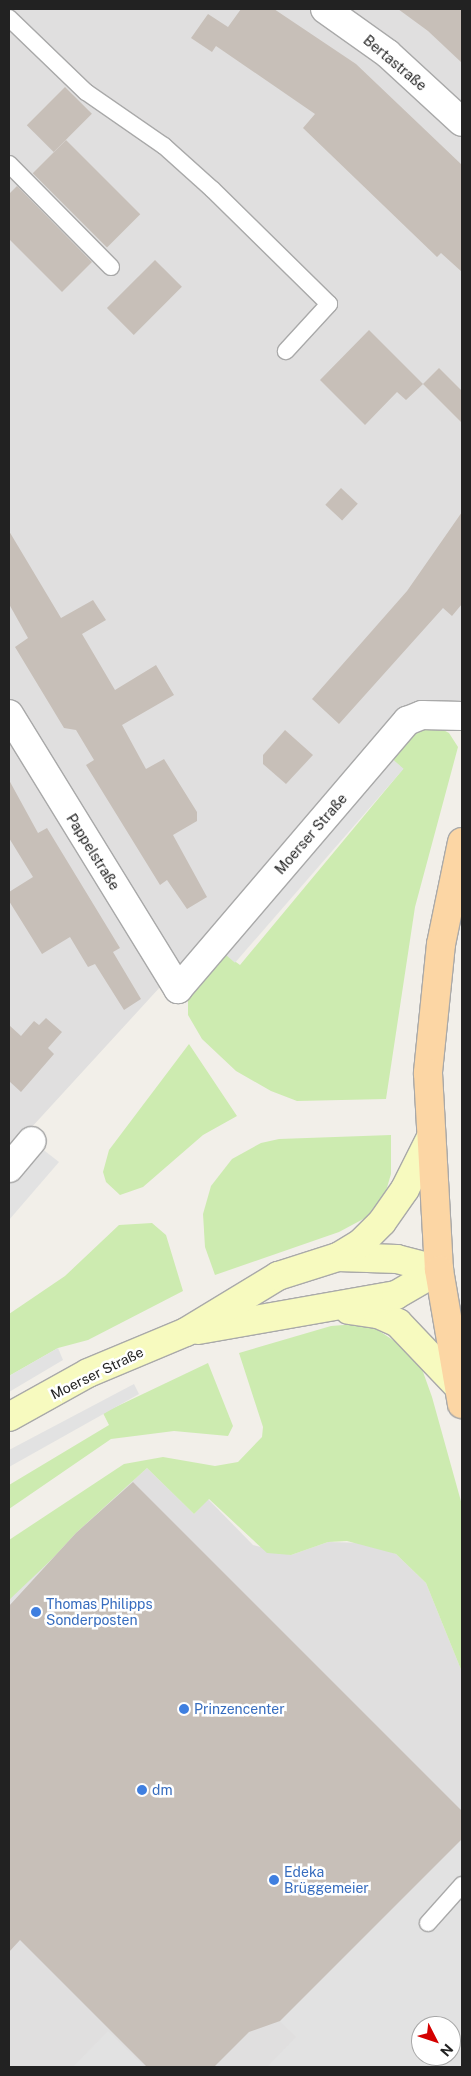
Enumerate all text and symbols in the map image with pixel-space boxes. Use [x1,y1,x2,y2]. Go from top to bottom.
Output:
street label: Bertastraße [360,32,430,94]
street label: Moerser Straße [271,790,351,878]
street label: Pappelstraße [63,811,123,893]
street label: Moerser Straße [48,1343,146,1403]
place label: Thomas Philipps Sonderposten [46,1596,153,1628]
marker: Thomas Philipps Sonderposten [30,1606,42,1618]
place label: Prinzencenter [194,1701,285,1717]
marker: Prinzencenter [178,1703,190,1715]
place label: dm [152,1782,173,1798]
marker: dm [136,1784,148,1796]
place label: Edeka Brüggemeier [284,1864,369,1896]
marker: Edeka Brüggemeier [268,1874,280,1886]
north arrow [411,2016,461,2066]
text: N [437,2041,456,2060]

